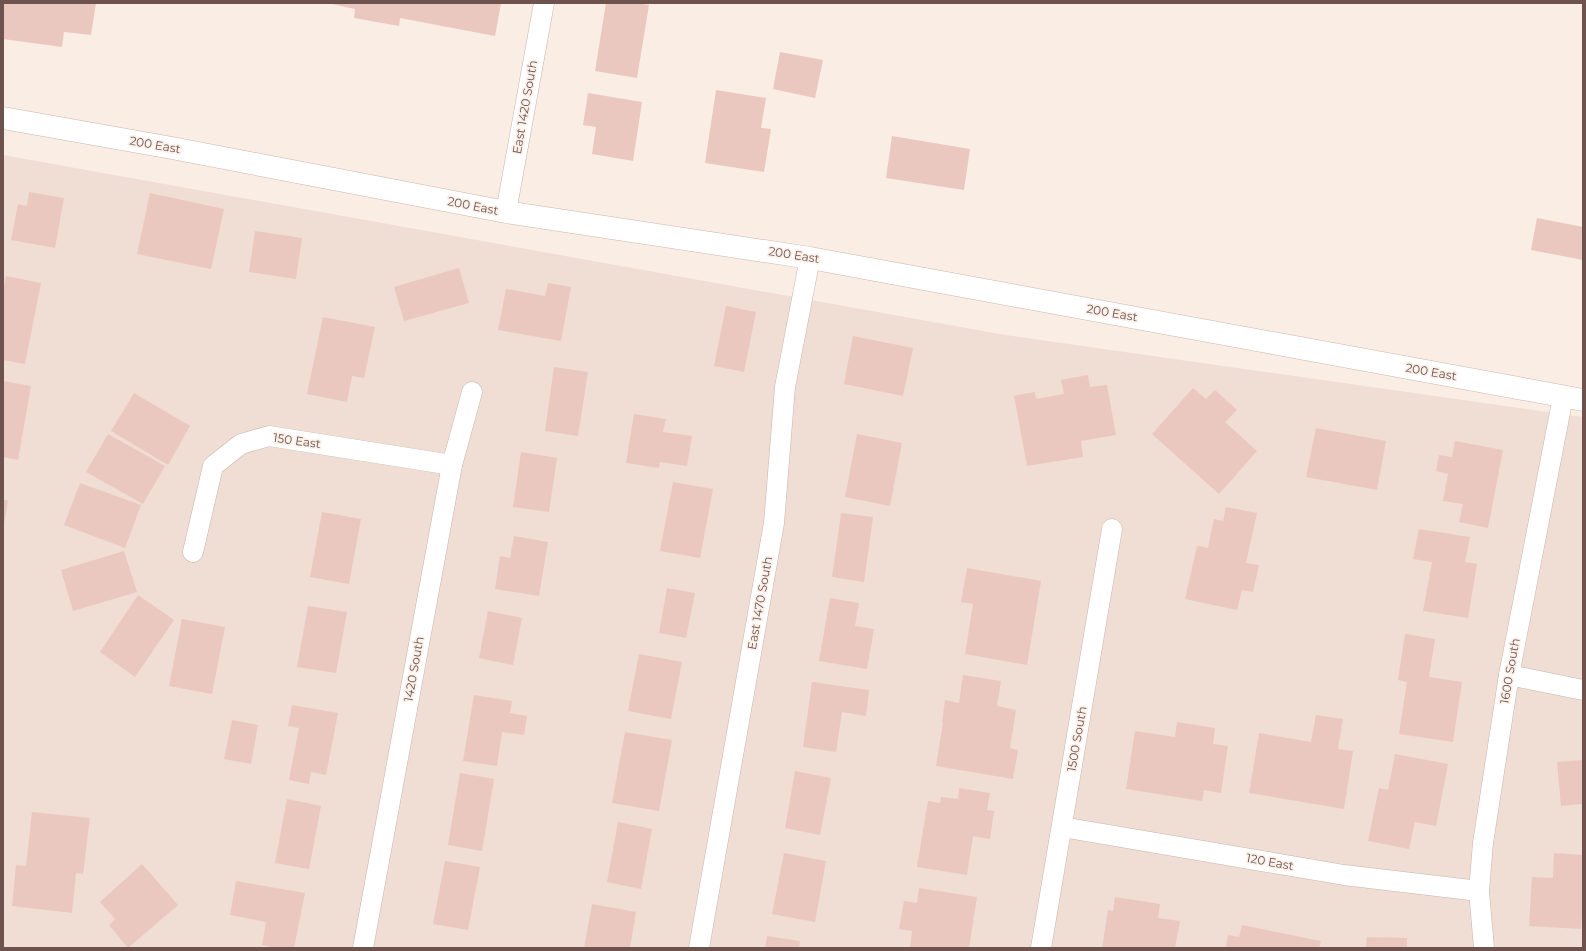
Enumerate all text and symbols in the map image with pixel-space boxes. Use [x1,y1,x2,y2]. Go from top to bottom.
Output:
street label: East 1420 South [509,59,540,155]
street label: 200 East [128,133,182,156]
street label: 200 East [446,193,500,218]
street label: 200 East [767,243,821,266]
street label: 200 East [1085,301,1139,324]
street label: 200 East [1404,360,1458,383]
street label: 150 East [272,430,322,451]
street label: East 1470 South [744,555,775,651]
street label: 1420 South [400,635,427,703]
street label: 1600 South [1496,637,1523,705]
street label: 1500 South [1063,705,1090,773]
street label: 120 East [1245,850,1295,873]

